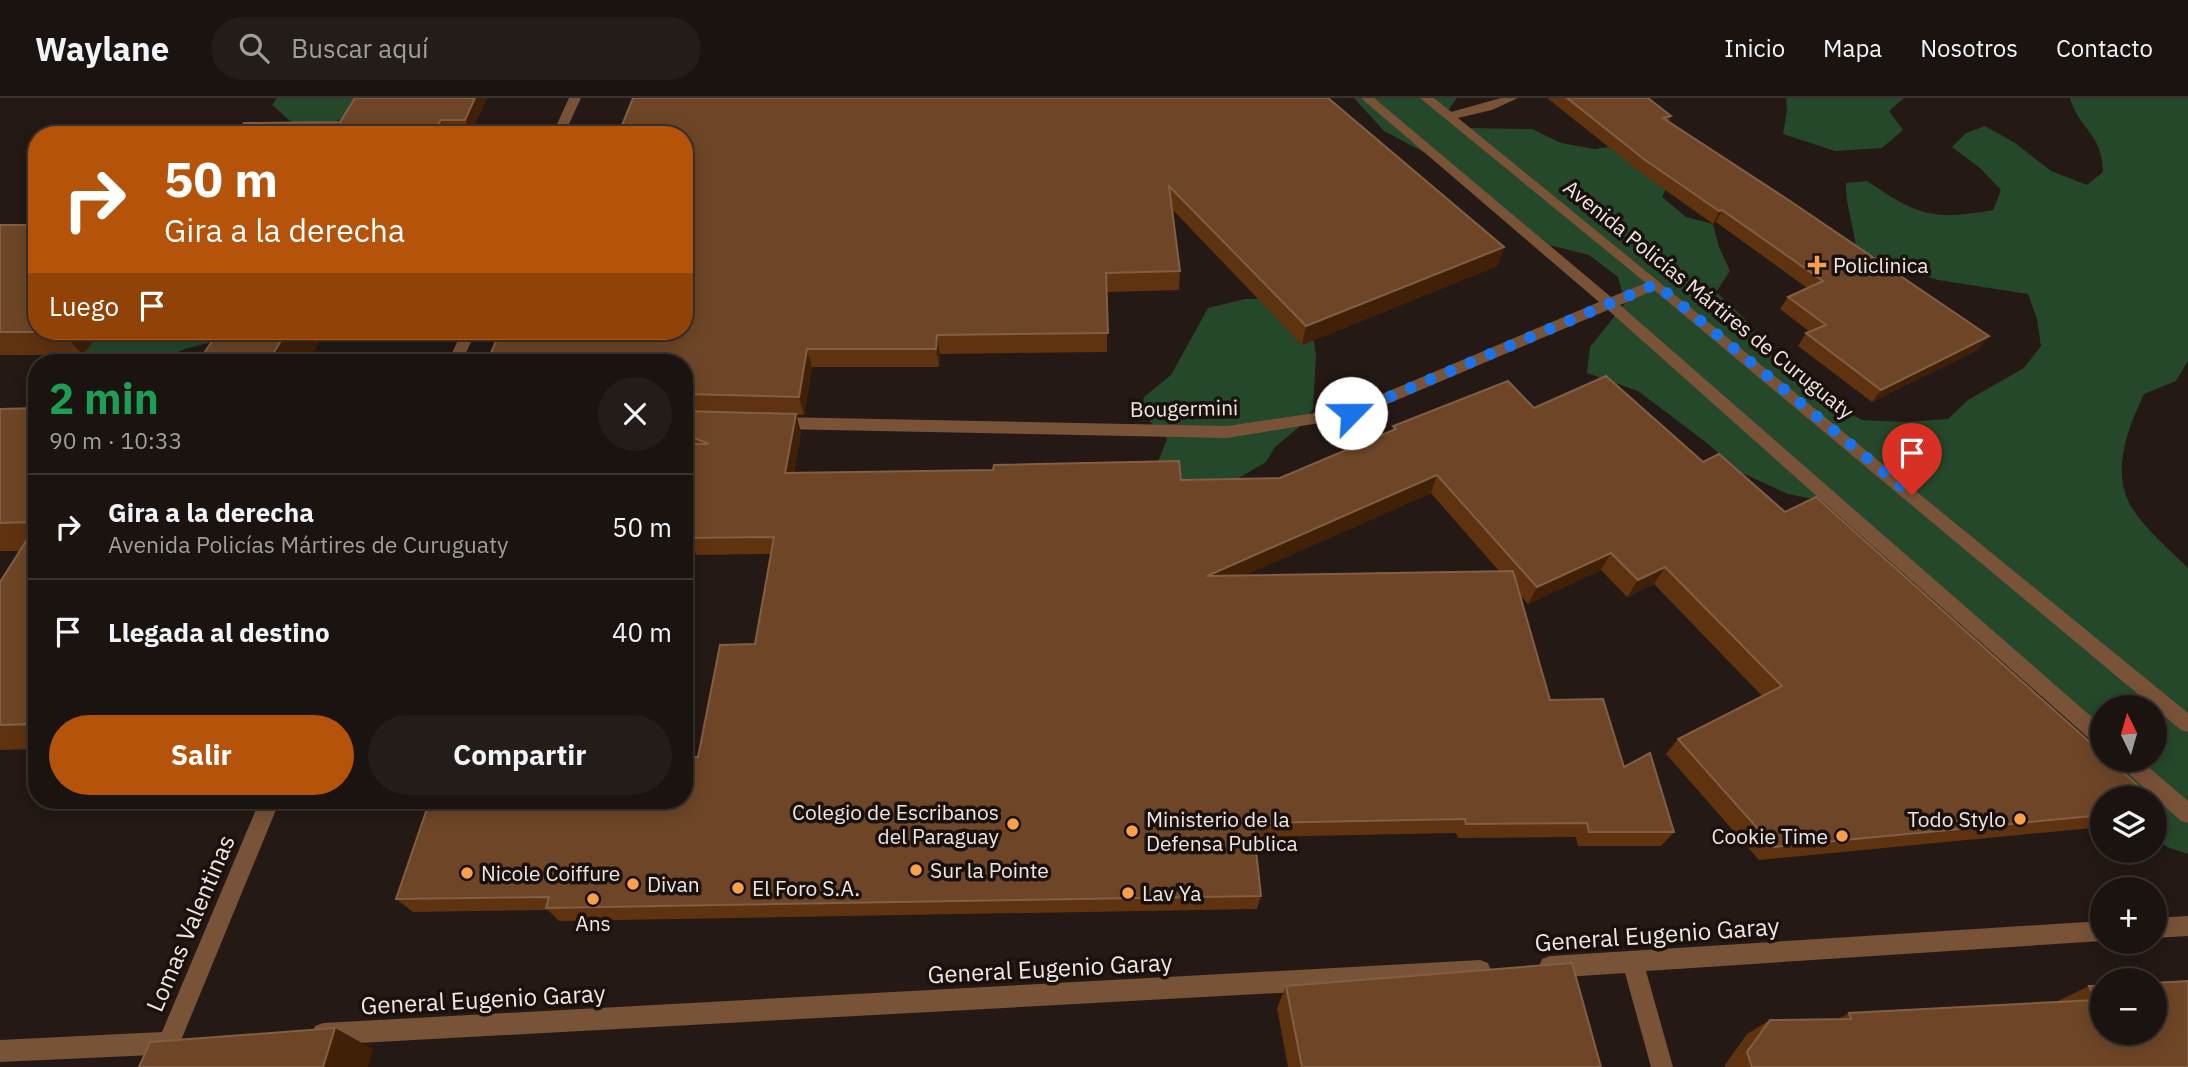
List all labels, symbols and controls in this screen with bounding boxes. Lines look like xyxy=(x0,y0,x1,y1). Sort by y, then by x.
search box xyxy=(211,17,701,80)
text: Waylane xyxy=(35,27,169,70)
icon: search xyxy=(235,29,273,67)
text: Buscar aquí xyxy=(291,31,429,65)
text: Inicio xyxy=(1724,32,1785,64)
text: Mapa xyxy=(1823,32,1882,64)
text: Nosotros xyxy=(1920,32,2018,64)
text: Contacto xyxy=(2056,32,2153,64)
text: 50 m xyxy=(164,147,278,210)
icon: right xyxy=(49,154,140,245)
street label: Avenida Policías Mártires de Curuguaty xyxy=(1558,173,1860,425)
text: Gira a la derecha xyxy=(164,209,405,251)
place label: Policlinica xyxy=(1833,251,1929,279)
marker: Policlinica xyxy=(1807,255,1827,275)
icon: arrive xyxy=(133,287,171,325)
text: Luego xyxy=(49,289,119,323)
text: 2 min xyxy=(49,371,159,426)
position arrow xyxy=(1314,376,1388,450)
button: close xyxy=(598,377,672,451)
street label: Bougermini xyxy=(1130,393,1238,423)
pin xyxy=(1882,423,1942,495)
text: 90 m · 10:33 xyxy=(49,425,182,455)
icon: arrive xyxy=(1893,434,1931,472)
text: Gira a la derecha xyxy=(108,495,314,529)
icon: right xyxy=(49,508,87,546)
text: 50 m xyxy=(612,510,672,544)
text: Avenida Policías Mártires de Curuguaty xyxy=(108,529,509,559)
icon: arrive xyxy=(49,613,87,651)
text: Llegada al destino xyxy=(108,615,330,649)
text: 40 m xyxy=(612,615,672,649)
north arrow xyxy=(2090,695,2166,772)
map controls xyxy=(2090,695,2167,1045)
button: Salir xyxy=(49,715,354,795)
button: Compartir xyxy=(368,715,672,795)
button: layers xyxy=(2090,786,2167,863)
place label: Colegio de Escribanos del Paraguay xyxy=(792,798,1000,850)
place label: Ministerio de la Defensa Publica xyxy=(1146,805,1298,857)
place label: Todo Stylo xyxy=(1907,805,2006,833)
marker: Todo Stylo xyxy=(2012,811,2028,827)
marker: Colegio de Escribanos del Paraguay xyxy=(1005,816,1021,832)
place label: Cookie Time xyxy=(1712,822,1828,850)
marker: Ministerio de la Defensa Publica xyxy=(1124,823,1140,839)
marker: Cookie Time xyxy=(1834,828,1850,844)
street label: Lomas Valentinas xyxy=(138,830,242,1016)
place label: Sur la Pointe xyxy=(930,856,1049,884)
place label: Nicole Coiffure xyxy=(481,859,620,887)
marker: Sur la Pointe xyxy=(908,862,924,878)
marker: Nicole Coiffure xyxy=(459,865,475,881)
place label: Divan xyxy=(647,870,700,898)
place label: El Foro S.A. xyxy=(752,874,860,902)
marker: Divan xyxy=(625,876,641,892)
button: + xyxy=(2090,877,2167,954)
place label: Lav Ya xyxy=(1142,879,1201,907)
marker: El Foro S.A. xyxy=(730,880,746,896)
marker: Lav Ya xyxy=(1120,885,1136,901)
marker: Ans xyxy=(585,891,601,907)
place label: Ans xyxy=(575,909,611,937)
street label: General Eugenio Garay xyxy=(1534,909,1781,959)
street label: General Eugenio Garay xyxy=(927,946,1173,990)
button: − xyxy=(2090,968,2167,1045)
street label: General Eugenio Garay xyxy=(360,977,606,1021)

